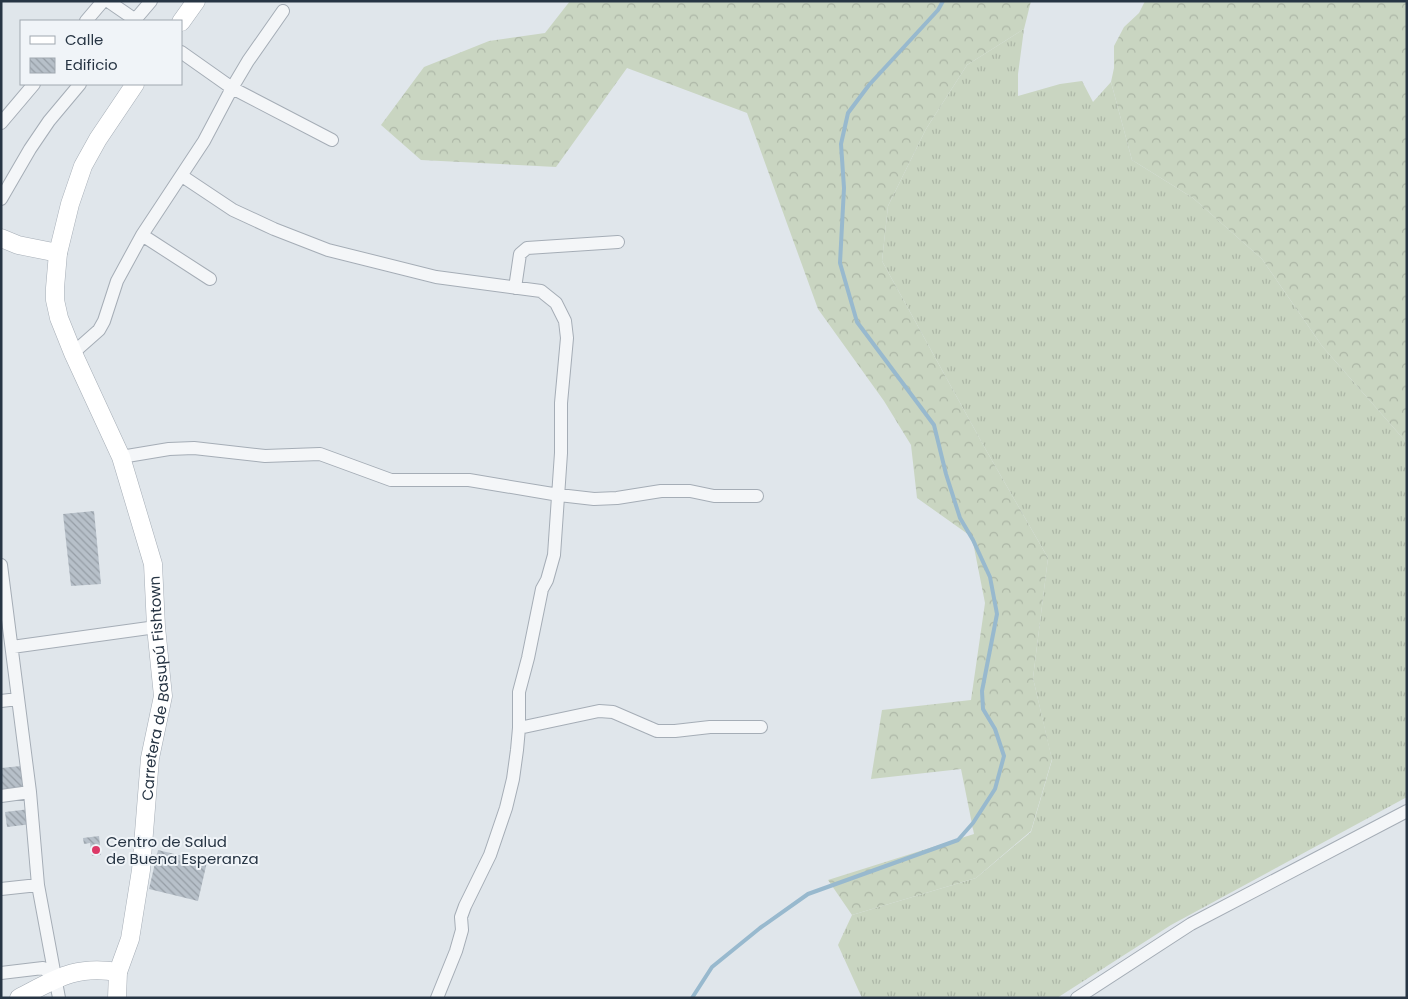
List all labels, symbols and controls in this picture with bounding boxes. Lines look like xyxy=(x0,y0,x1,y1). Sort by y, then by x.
legend xyxy=(20,20,182,85)
text: Calle xyxy=(65,29,103,50)
text: Edificio xyxy=(65,54,118,75)
street label: Carretera de Basupú Fishtown xyxy=(136,575,174,801)
place label: Centro de Salud de Buena Esperanza xyxy=(106,831,259,869)
marker: Centro de Salud de Buena Esperanza xyxy=(90,844,102,856)

